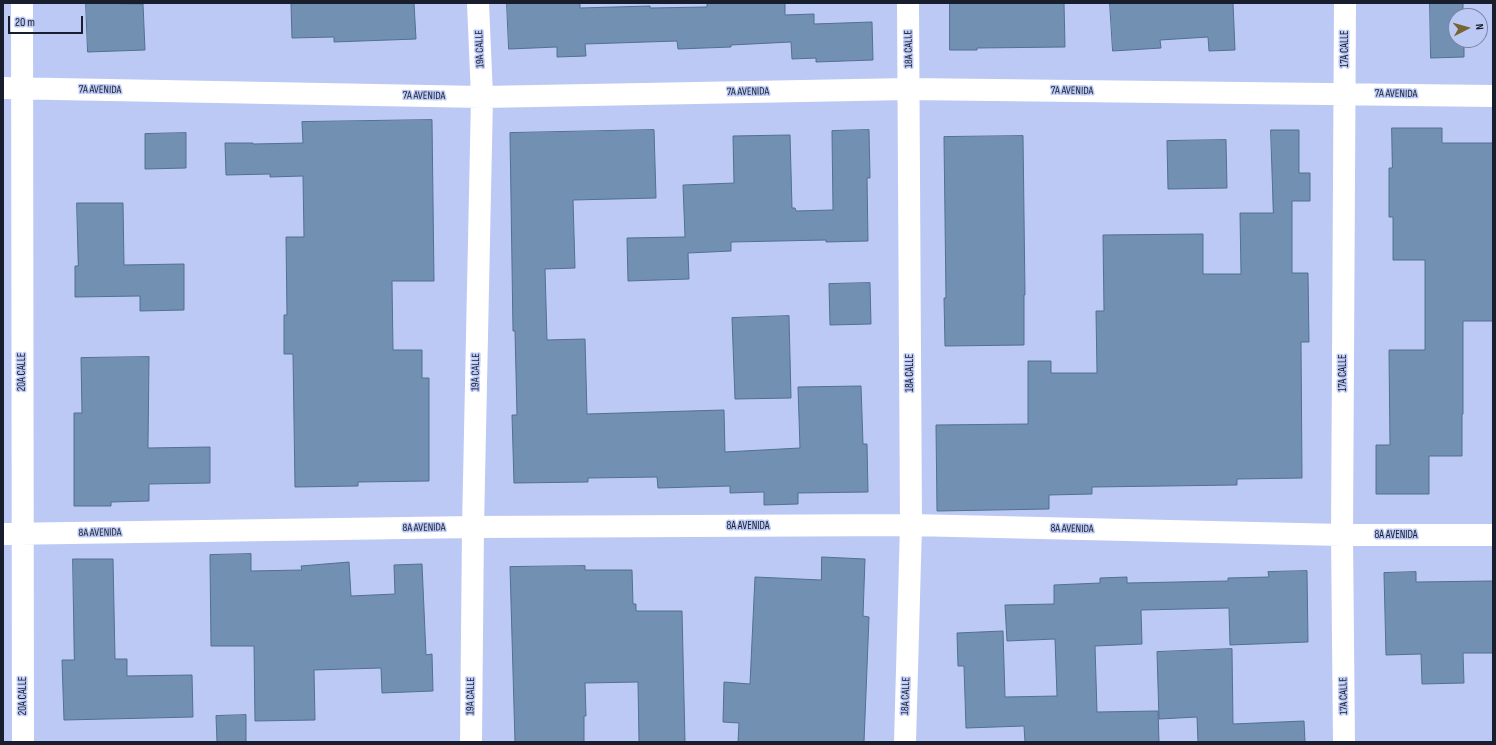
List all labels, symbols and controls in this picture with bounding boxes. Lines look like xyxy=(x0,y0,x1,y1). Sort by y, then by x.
scale bar xyxy=(10,8,85,34)
north arrow xyxy=(1448,8,1488,48)
text: 20 m xyxy=(15,15,35,30)
text: N xyxy=(1473,23,1486,30)
street label: 19A CALLE xyxy=(473,30,487,68)
street label: 18A CALLE xyxy=(902,30,916,68)
street label: 17A CALLE xyxy=(1338,30,1352,68)
street label: 7A AVENIDA xyxy=(79,83,121,97)
street label: 7A AVENIDA xyxy=(1051,84,1093,98)
street label: 7A AVENIDA xyxy=(727,85,769,99)
street label: 7A AVENIDA xyxy=(1375,87,1417,101)
street label: 7A AVENIDA xyxy=(403,89,445,103)
street label: 20A CALLE xyxy=(15,353,29,391)
street label: 19A CALLE xyxy=(469,353,483,391)
street label: 18A CALLE xyxy=(903,354,917,392)
street label: 17A CALLE xyxy=(1336,354,1350,392)
street label: 8A AVENIDA xyxy=(727,519,769,533)
street label: 8A AVENIDA xyxy=(402,521,446,535)
street label: 8A AVENIDA xyxy=(1050,522,1094,536)
street label: 8A AVENIDA xyxy=(78,526,122,540)
street label: 8A AVENIDA xyxy=(1375,528,1417,542)
street label: 20A CALLE xyxy=(16,677,30,715)
street label: 19A CALLE xyxy=(464,677,478,715)
street label: 18A CALLE xyxy=(899,677,913,715)
street label: 17A CALLE xyxy=(1337,677,1351,715)

